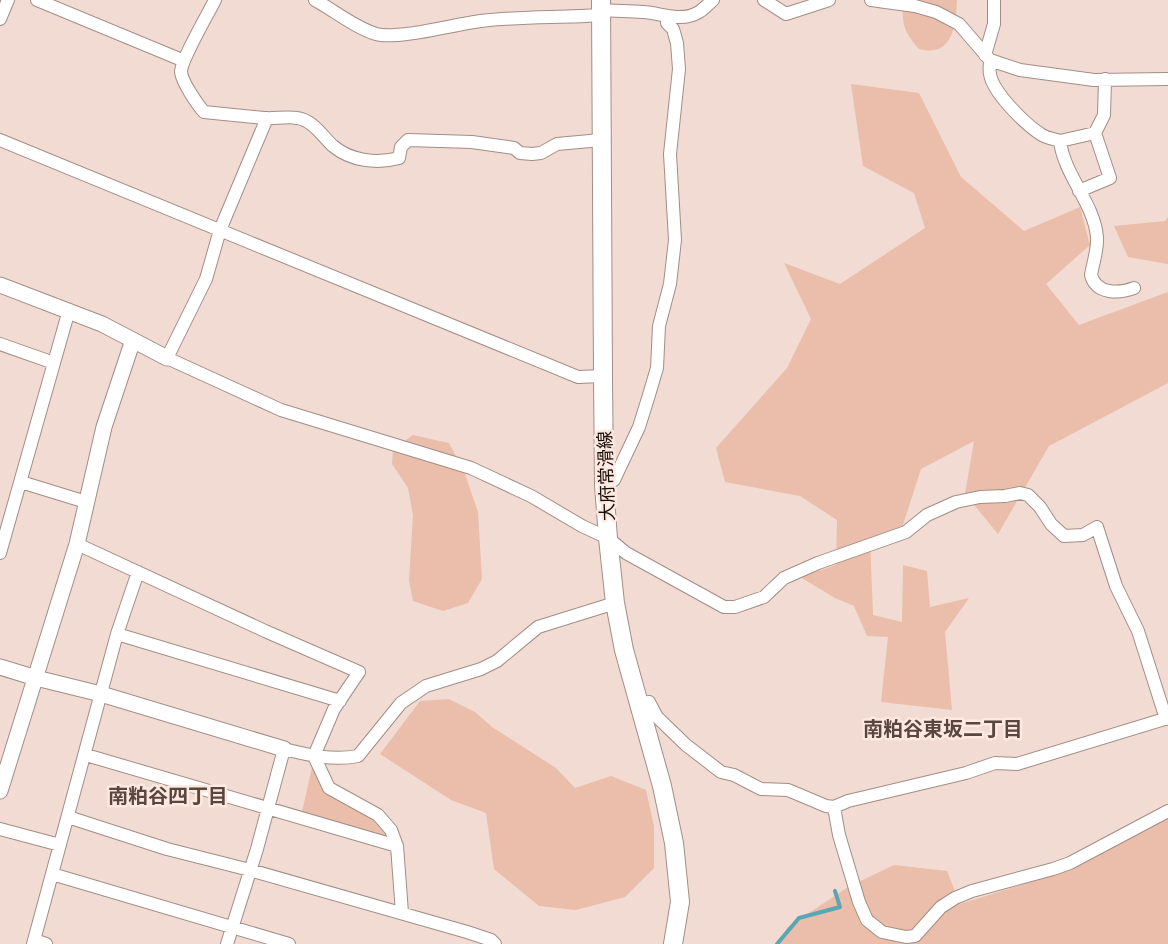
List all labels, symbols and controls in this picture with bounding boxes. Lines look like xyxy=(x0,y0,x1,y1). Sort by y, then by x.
street label: 大府常滑線 xyxy=(593,431,619,521)
district label: 南粕谷東坂二丁目 xyxy=(863,716,1023,741)
district label: 南粕谷四丁目 xyxy=(108,783,228,808)

